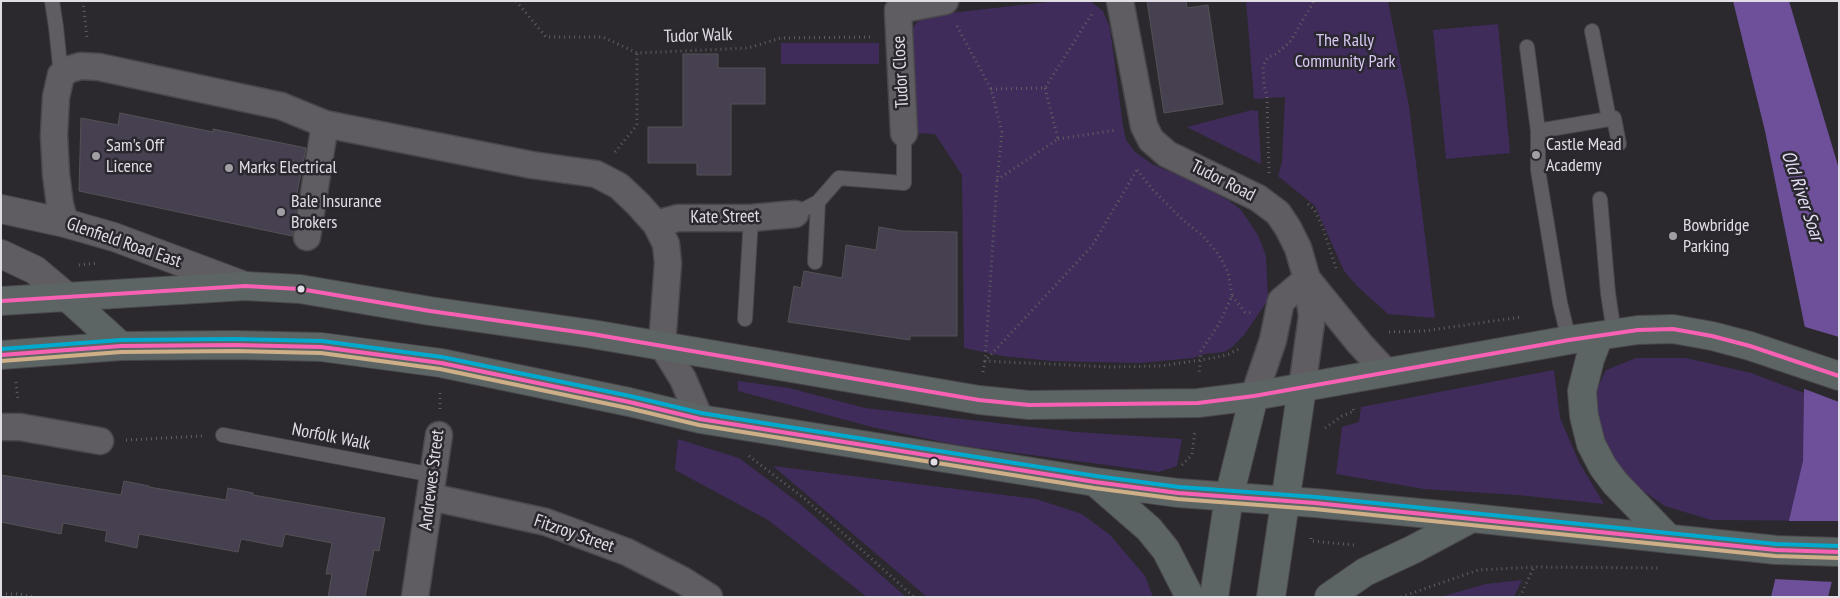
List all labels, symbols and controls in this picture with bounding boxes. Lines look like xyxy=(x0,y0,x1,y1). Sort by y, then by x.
street label: Tudor Walk xyxy=(663,24,733,48)
park label: The Rally Community Park xyxy=(1295,30,1395,72)
street label: Tudor Close xyxy=(888,35,914,109)
place label: Castle Mead Academy xyxy=(1546,134,1622,176)
place label: Sam's Off Licence xyxy=(106,135,164,178)
water label: Old River Soar xyxy=(1776,148,1828,244)
marker: Castle Mead Academy xyxy=(1530,149,1542,161)
marker: Sam's Off Licence xyxy=(90,150,102,162)
street label: Tudor Road xyxy=(1187,156,1259,206)
place label: Marks Electrical xyxy=(239,157,337,179)
marker: Marks Electrical xyxy=(223,162,235,174)
place label: Bale Insurance Brokers xyxy=(291,191,382,233)
marker: Bale Insurance Brokers xyxy=(275,206,287,218)
street label: Kate Street xyxy=(690,206,760,228)
street label: Glenfield Road East xyxy=(64,213,184,273)
place label: Bowbridge Parking xyxy=(1683,215,1749,258)
marker: Bowbridge Parking xyxy=(1667,230,1679,242)
unlabelled marker xyxy=(296,284,306,294)
street label: Norfolk Walk xyxy=(290,419,372,455)
street label: Andrewes Street xyxy=(415,428,449,532)
unlabelled marker xyxy=(929,457,939,467)
street label: Fitzroy Street xyxy=(531,510,617,558)

